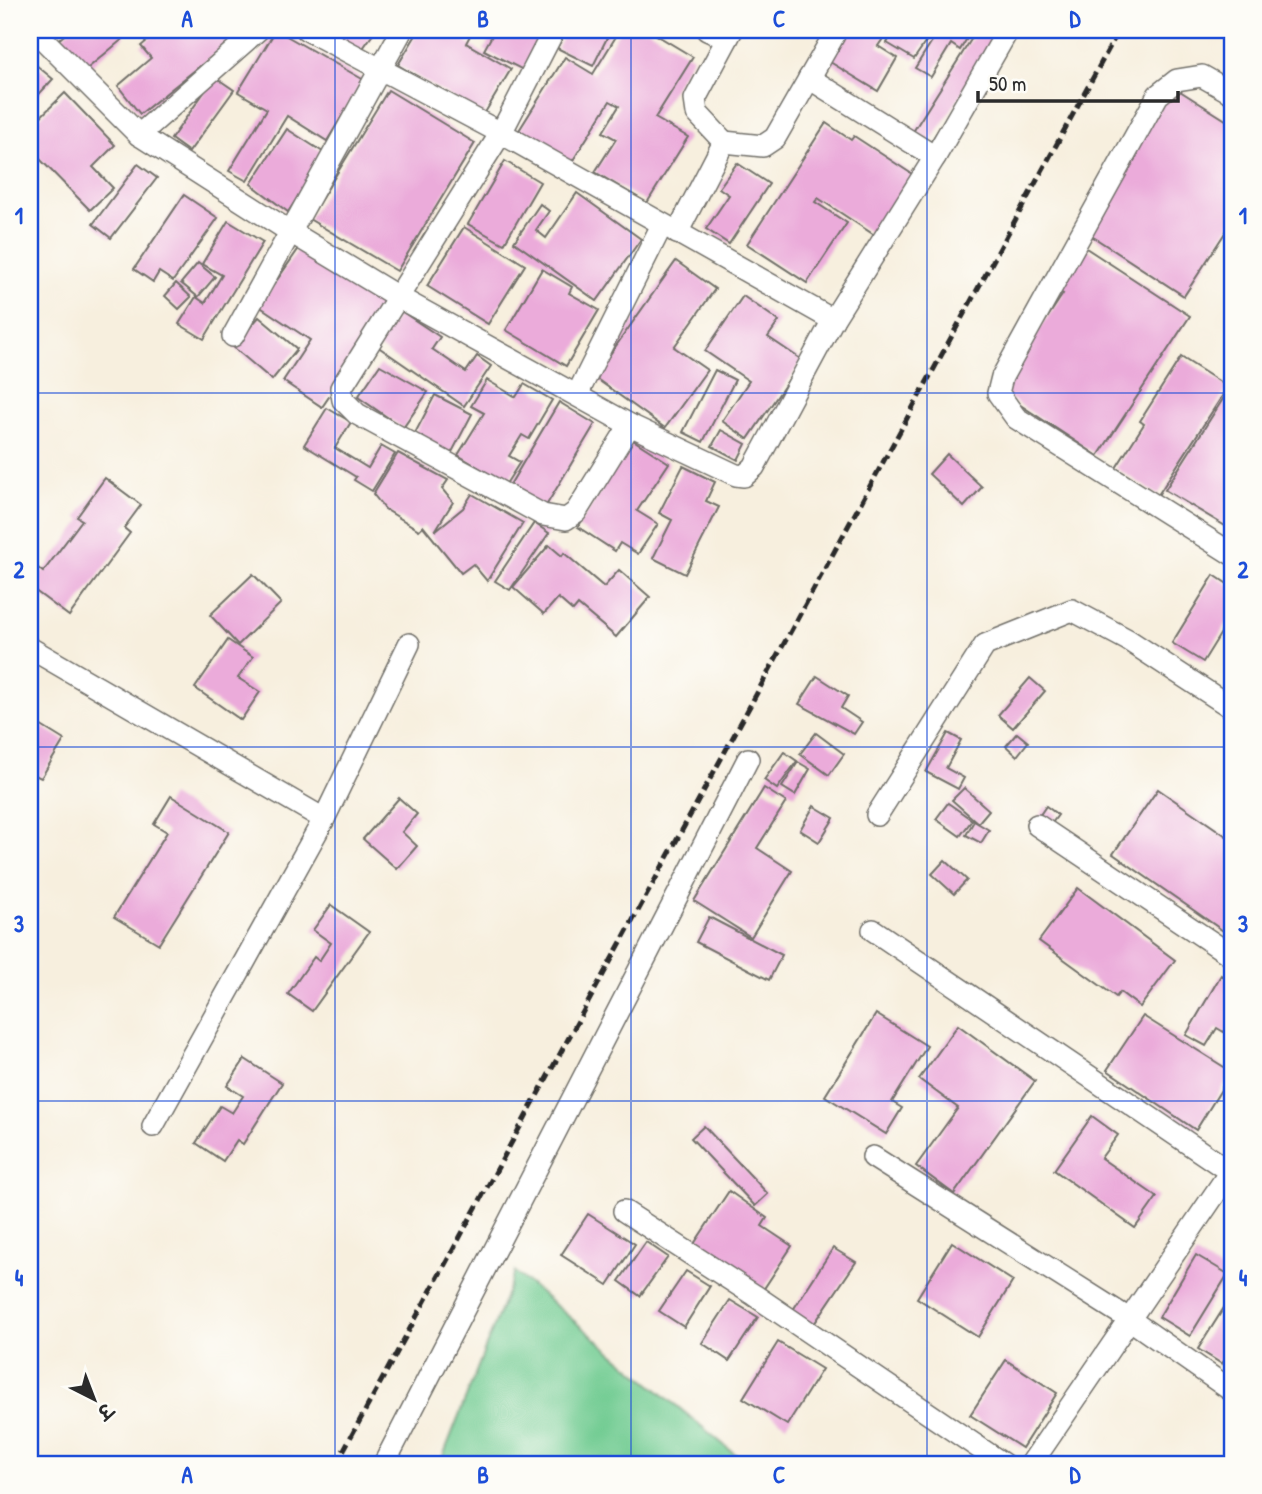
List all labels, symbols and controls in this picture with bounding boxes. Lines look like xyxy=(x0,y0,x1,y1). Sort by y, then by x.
text: A xyxy=(181,3,193,34)
text: B xyxy=(477,3,489,34)
text: C xyxy=(773,3,785,34)
text: D xyxy=(1070,3,1082,34)
scale bar xyxy=(978,60,1178,104)
text: 50 m xyxy=(989,69,1026,98)
text: 1 xyxy=(15,200,23,231)
text: 1 xyxy=(1239,200,1247,231)
text: 2 xyxy=(14,554,25,585)
text: 2 xyxy=(1238,554,1249,585)
text: 3 xyxy=(14,908,24,939)
text: 3 xyxy=(1238,908,1248,939)
text: 4 xyxy=(15,1262,24,1293)
text: 4 xyxy=(1239,1262,1248,1293)
north arrow xyxy=(60,1364,130,1434)
text: उ xyxy=(90,1396,120,1427)
text: A xyxy=(181,1459,193,1490)
text: B xyxy=(477,1459,489,1490)
text: C xyxy=(773,1459,785,1490)
text: D xyxy=(1070,1459,1082,1490)

